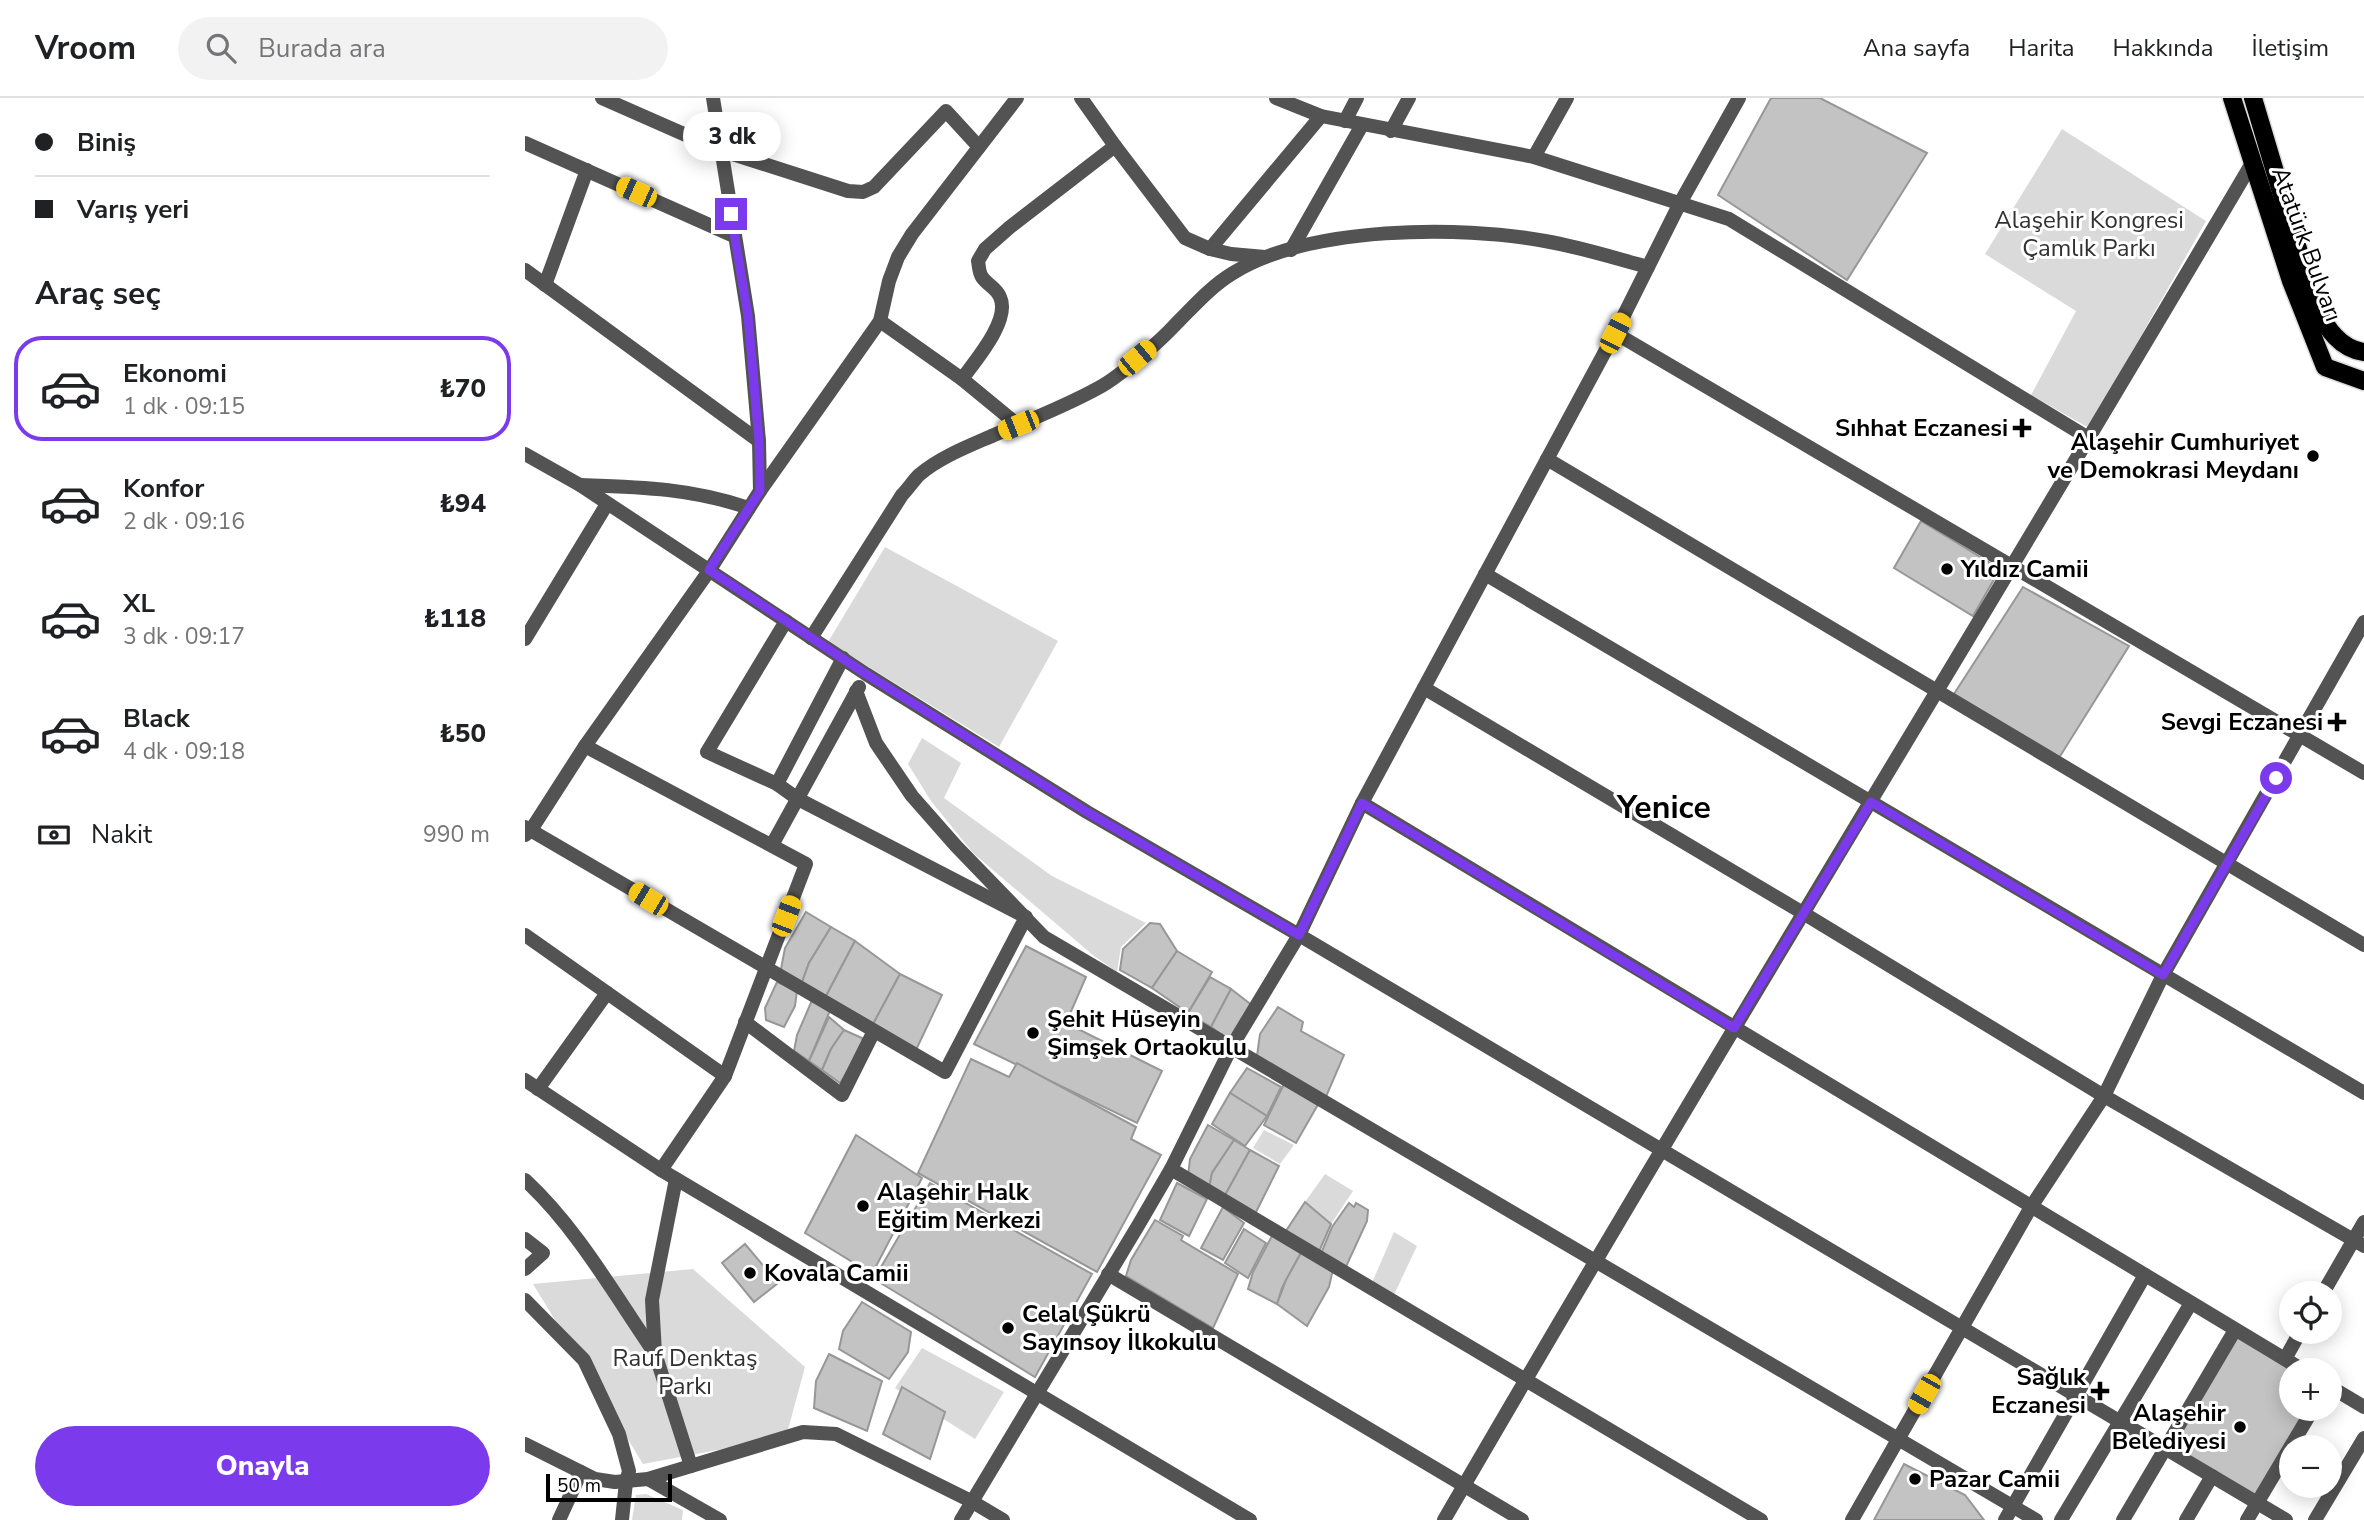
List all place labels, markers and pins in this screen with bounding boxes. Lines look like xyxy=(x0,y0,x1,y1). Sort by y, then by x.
place label: Sıhhat Eczanesi xyxy=(1835,412,2008,444)
marker: Sıhhat Eczanesi xyxy=(2014,420,2030,436)
place label: Alaşehir Cumhuriyet ve Demokrasi Meydanı xyxy=(2047,426,2300,486)
marker: Alaşehir Cumhuriyet ve Demokrasi Meydanı xyxy=(2305,448,2321,464)
place label: Yıldız Camii xyxy=(1960,553,2089,585)
marker: Yıldız Camii xyxy=(1939,561,1955,577)
place label: Sevgi Eczanesi xyxy=(2161,706,2323,738)
marker: Sevgi Eczanesi xyxy=(2329,714,2345,730)
place label: Şehit Hüseyin Şimşek Ortaokulu xyxy=(1047,1003,1247,1063)
marker: Şehit Hüseyin Şimşek Ortaokulu xyxy=(1025,1025,1041,1041)
place label: Alaşehir Halk Eğitim Merkezi xyxy=(877,1176,1041,1236)
marker: Alaşehir Halk Eğitim Merkezi xyxy=(855,1198,871,1214)
place label: Kovala Camii xyxy=(764,1257,909,1289)
marker: Kovala Camii xyxy=(742,1265,758,1281)
place label: Celal Şükrü Sayınsoy İlkokulu xyxy=(1022,1298,1217,1358)
marker: Celal Şükrü Sayınsoy İlkokulu xyxy=(1000,1320,1016,1336)
place label: Sağlık Eczanesi xyxy=(1991,1361,2087,1421)
marker: Sağlık Eczanesi xyxy=(2092,1383,2108,1399)
place label: Alaşehir Belediyesi xyxy=(2112,1397,2227,1457)
marker: Alaşehir Belediyesi xyxy=(2232,1419,2248,1435)
place label: Pazar Camii xyxy=(1929,1463,2060,1495)
marker: Pazar Camii xyxy=(1907,1471,1923,1487)

